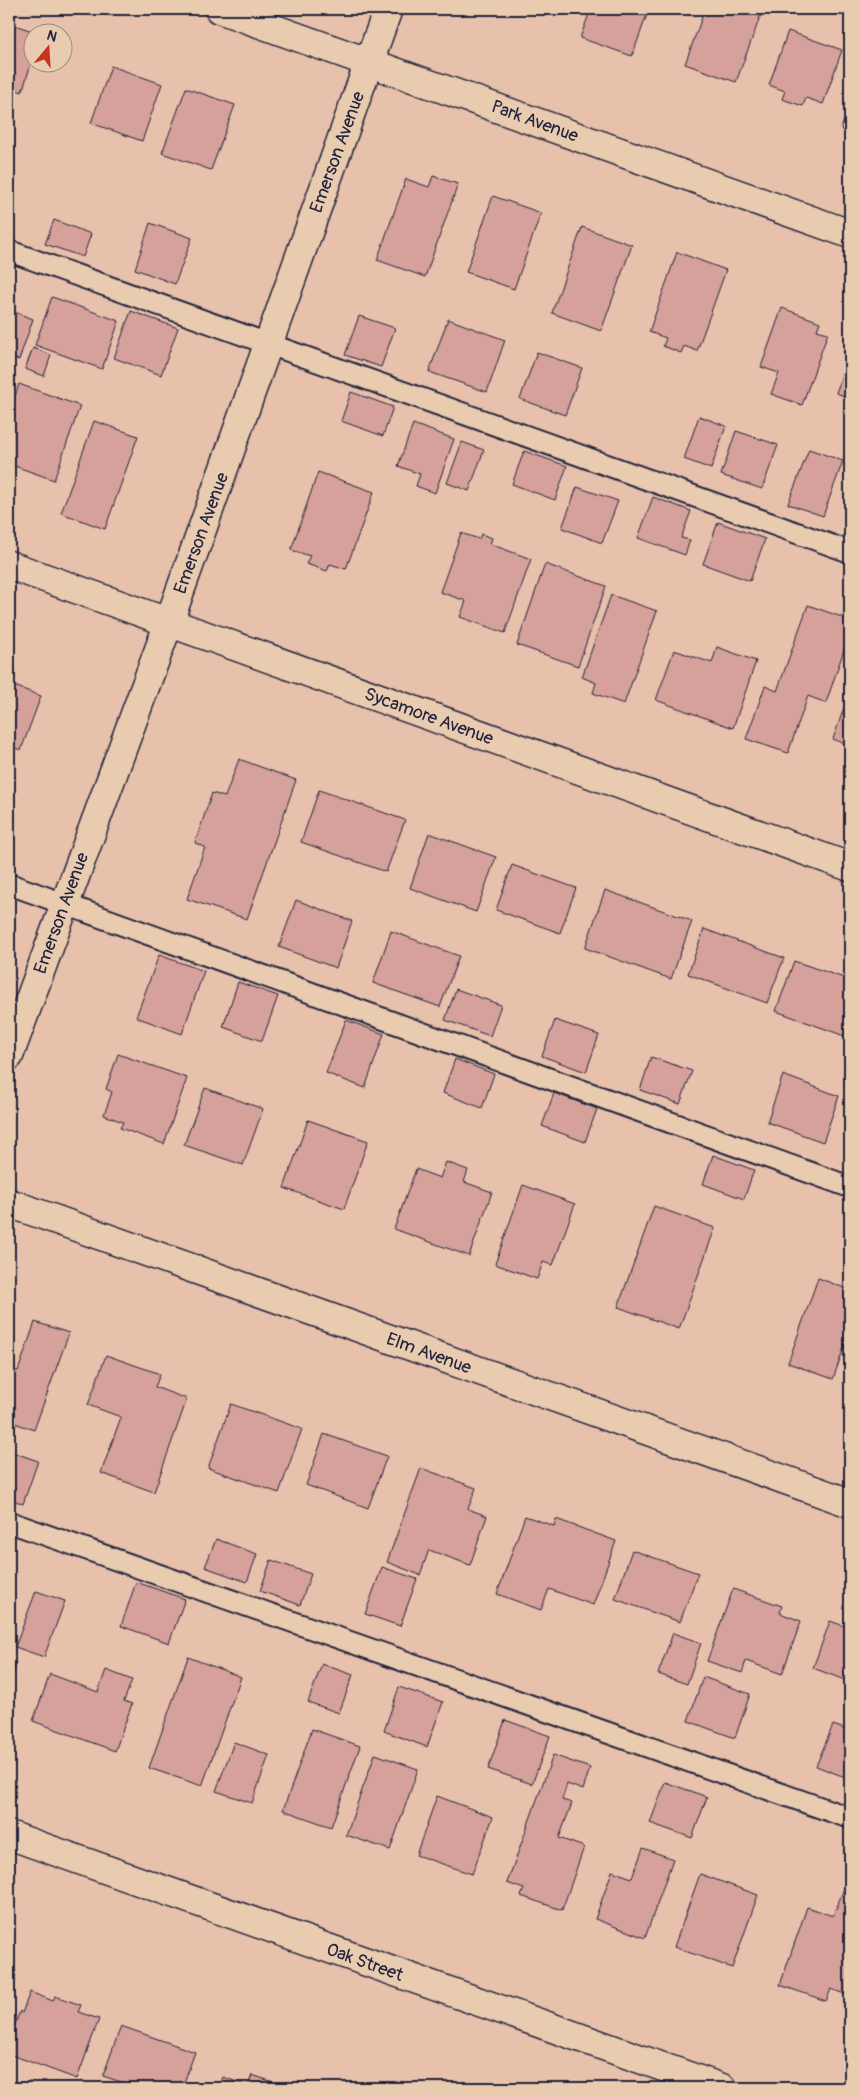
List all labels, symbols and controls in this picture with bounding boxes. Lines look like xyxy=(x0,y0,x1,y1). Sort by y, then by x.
north arrow xyxy=(22,22,72,72)
text: N xyxy=(45,27,59,46)
street label: Emerson Avenue xyxy=(305,88,370,216)
street label: Park Avenue xyxy=(488,95,582,148)
street label: Emerson Avenue xyxy=(169,469,234,597)
street label: Sycamore Avenue xyxy=(361,682,497,750)
street label: Emerson Avenue xyxy=(29,849,94,977)
street label: Elm Avenue xyxy=(383,1327,475,1380)
street label: Oak Street xyxy=(323,1938,407,1987)

